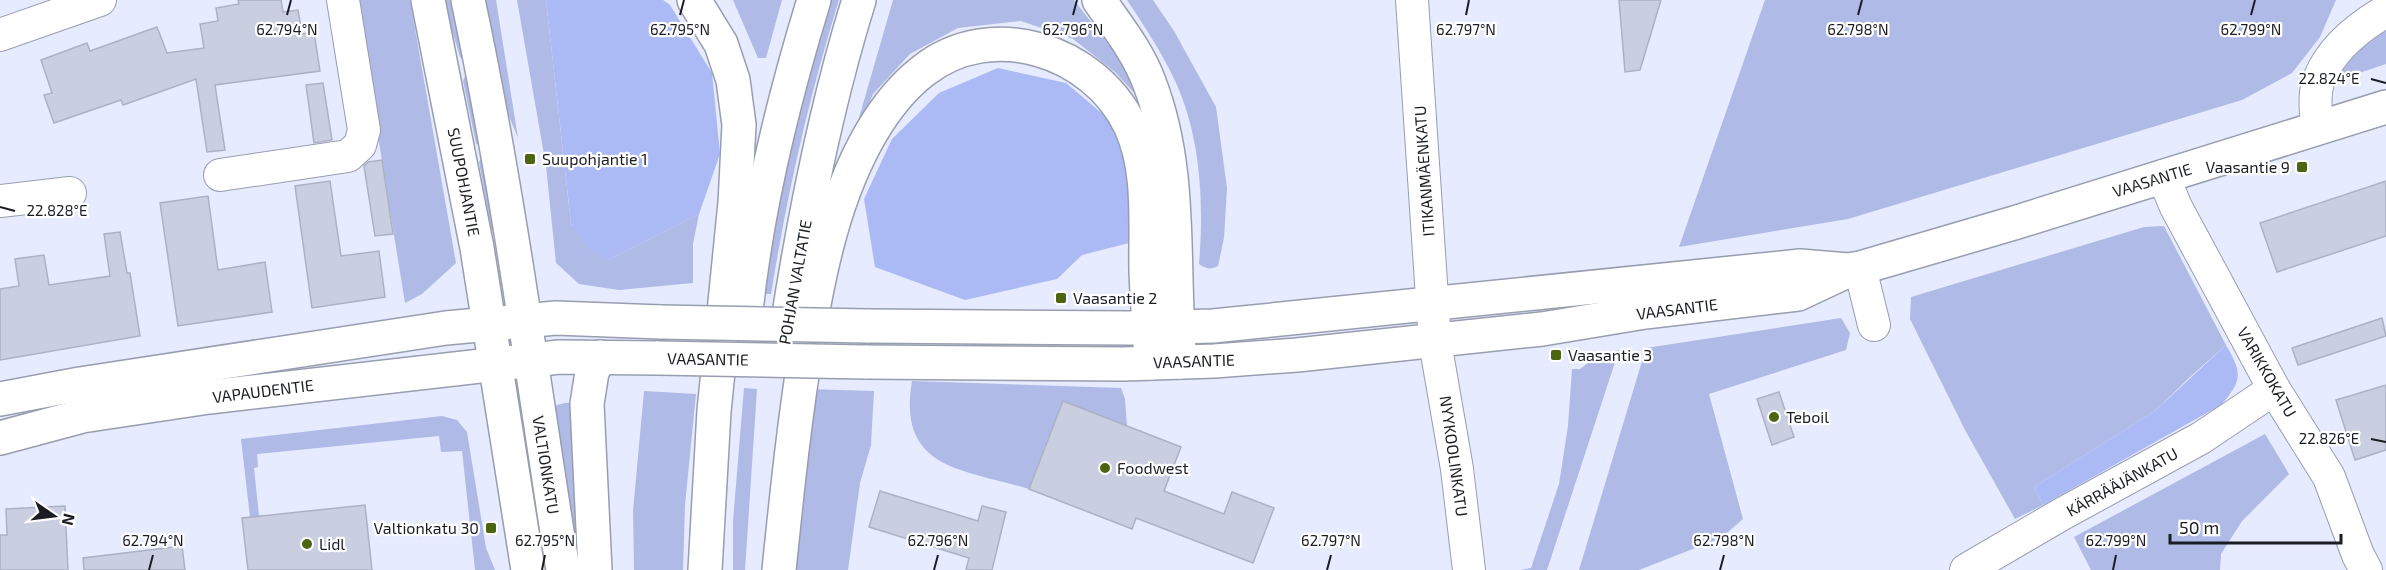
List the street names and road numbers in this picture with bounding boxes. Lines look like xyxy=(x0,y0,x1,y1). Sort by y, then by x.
street label: ITIKANMÄENKATU xyxy=(1409,105,1438,237)
street label: SUUPOHJANTIE xyxy=(445,126,484,238)
street label: VAASANTIE xyxy=(2110,158,2194,201)
street label: POHJAN VALTATIE xyxy=(774,218,815,346)
street label: VAASANTIE xyxy=(1635,294,1719,323)
street label: VARIKKOKATU xyxy=(2234,323,2301,420)
street label: VAASANTIE xyxy=(667,348,749,369)
street label: VAASANTIE xyxy=(1153,350,1235,371)
street label: VAPAUDENTIE xyxy=(211,375,315,406)
street label: NYYKOOLINKATU xyxy=(1437,394,1472,518)
street label: VALTIONKATU xyxy=(529,414,564,516)
street label: KÄRRÄÄJÄNKATU xyxy=(2063,443,2181,520)

